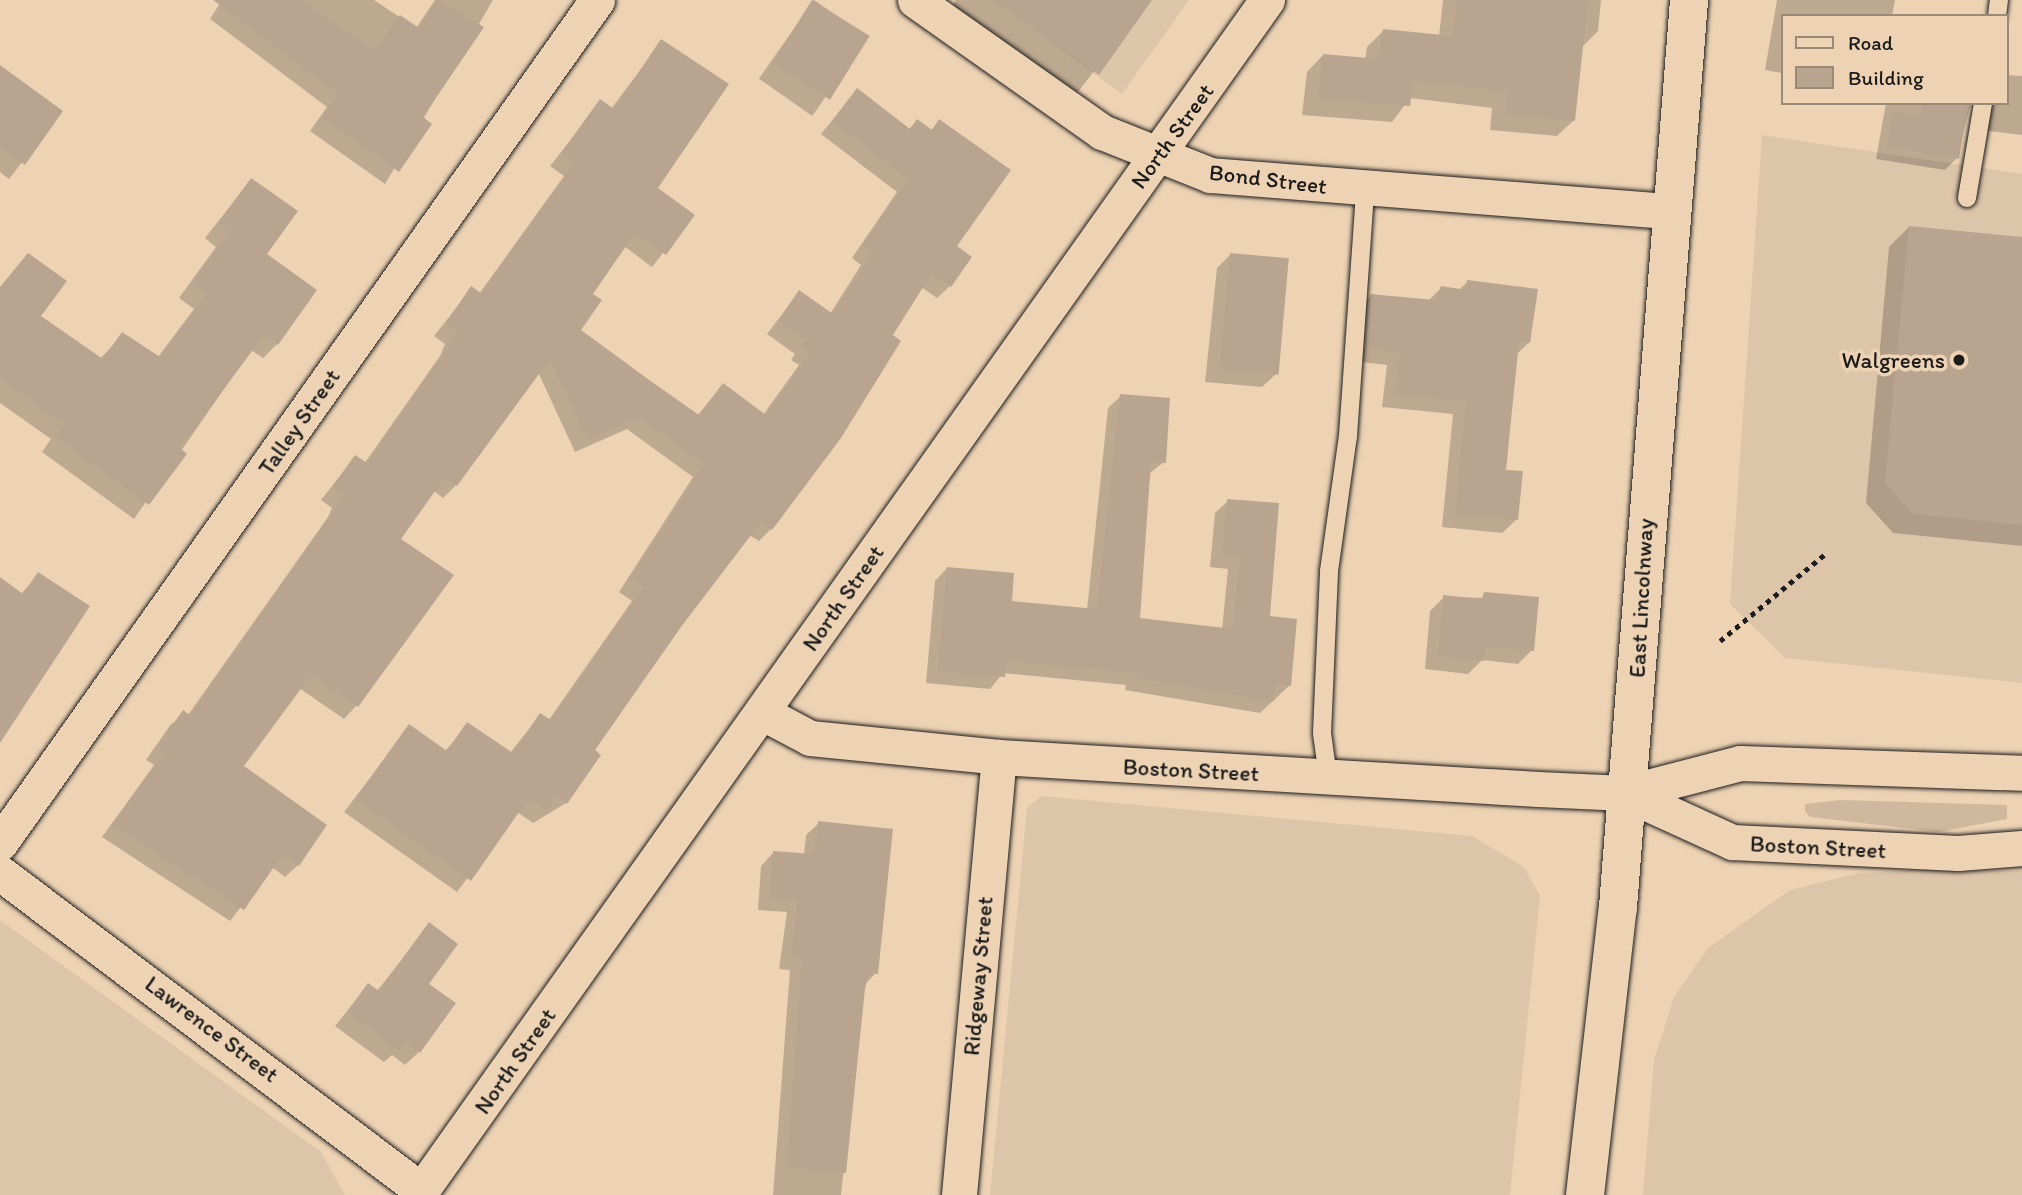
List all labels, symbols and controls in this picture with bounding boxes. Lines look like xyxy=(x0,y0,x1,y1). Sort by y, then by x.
legend xyxy=(1780,14,2008,105)
text: Road xyxy=(1848,30,1893,55)
text: Building xyxy=(1848,65,1924,90)
street label: North Street xyxy=(1125,78,1219,194)
street label: Bond Street xyxy=(1208,158,1328,200)
place label: Walgreens xyxy=(1842,346,1945,374)
marker: Walgreens xyxy=(1951,352,1967,368)
street label: Talley Street xyxy=(252,364,346,480)
street label: East Lincolnway xyxy=(1623,518,1659,678)
street label: North Street xyxy=(796,540,890,656)
street label: Boston Street xyxy=(1122,753,1260,787)
street label: Boston Street xyxy=(1749,830,1887,864)
street label: Ridgeway Street xyxy=(957,895,999,1057)
street label: Lawrence Street xyxy=(140,970,284,1088)
street label: North Street xyxy=(468,1003,562,1119)

